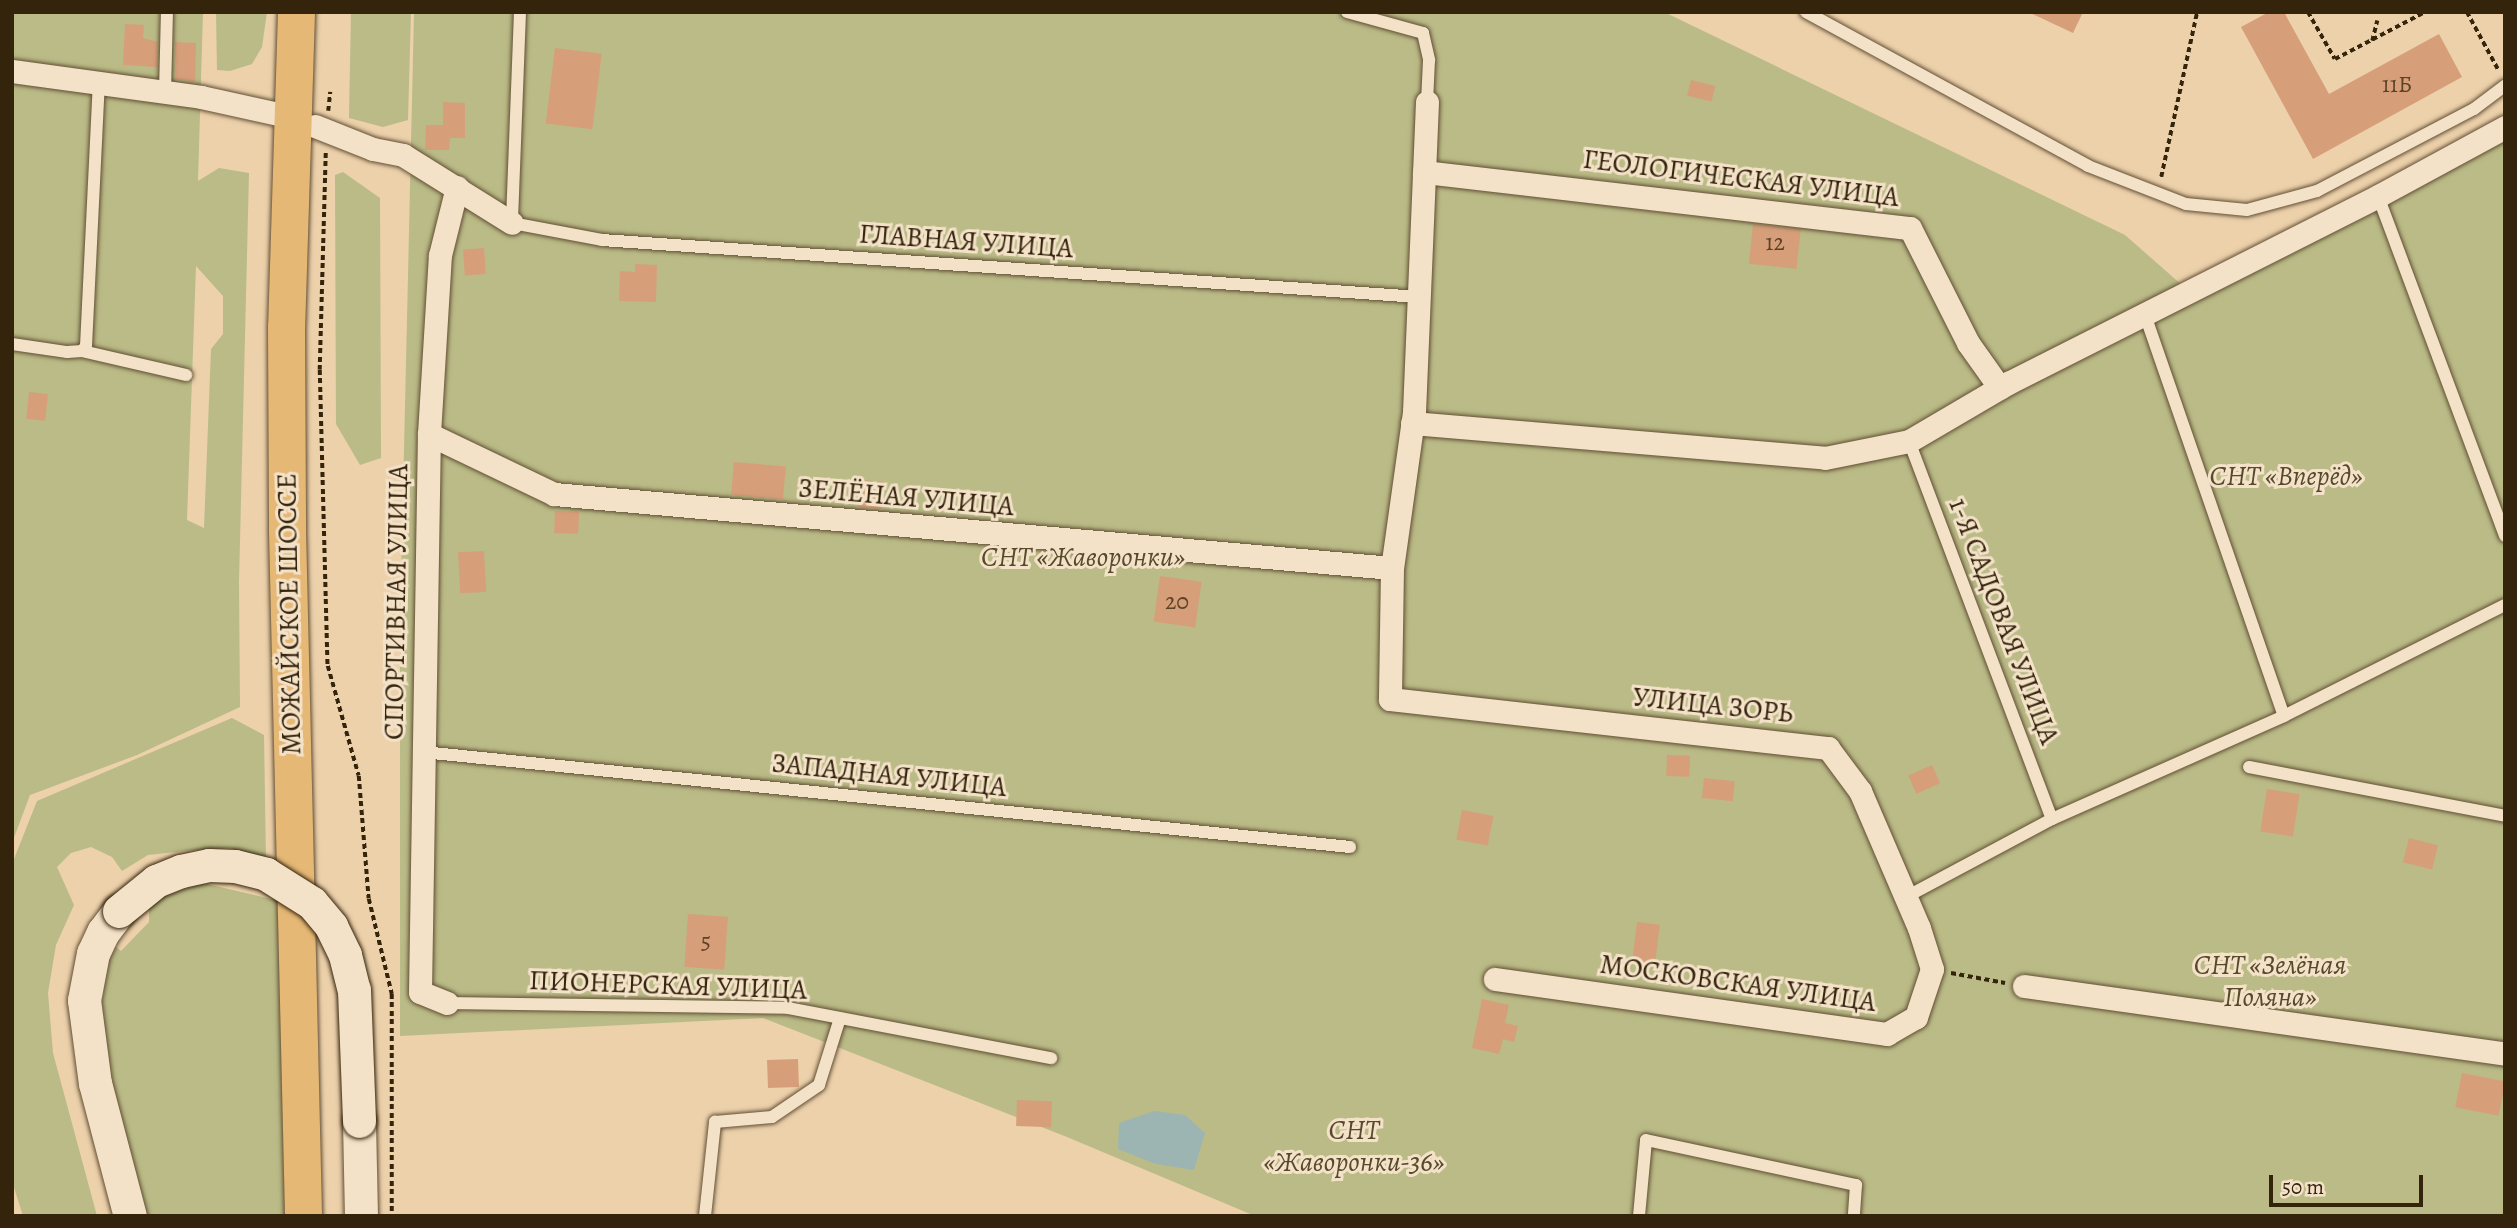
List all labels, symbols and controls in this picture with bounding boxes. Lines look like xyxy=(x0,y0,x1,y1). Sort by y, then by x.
house number: 11Б xyxy=(2382,71,2412,99)
street label: ГЕОЛОГИЧЕСКАЯ УЛИЦА xyxy=(1581,142,1901,214)
street label: ГЛАВНАЯ УЛИЦА xyxy=(858,217,1074,265)
house number: 12 xyxy=(1765,229,1785,257)
park label: СНТ «Вперёд» xyxy=(2209,459,2363,493)
street label: СПОРТИВНАЯ УЛИЦА xyxy=(377,464,415,740)
street label: ЗЕЛЁНАЯ УЛИЦА xyxy=(797,471,1015,523)
street label: МОЖАЙСКОЕ ШОССЕ xyxy=(270,473,308,755)
street label: 1-Я САДОВАЯ УЛИЦА xyxy=(1942,493,2066,749)
park label: СНТ «Жаворонки» xyxy=(981,540,1185,574)
house number: 20 xyxy=(1165,588,1189,616)
street label: УЛИЦА ЗОРЬ xyxy=(1631,680,1795,730)
street label: ЗАПАДНАЯ УЛИЦА xyxy=(770,746,1008,804)
house number: 5 xyxy=(701,928,711,956)
street label: МОСКОВСКАЯ УЛИЦА xyxy=(1598,947,1878,1019)
park label: СНТ «Зелёная Поляна» xyxy=(2194,948,2346,1014)
street label: ПИОНЕРСКАЯ УЛИЦА xyxy=(528,963,808,1007)
park label: СНТ «Жаворонки-36» xyxy=(1264,1113,1444,1179)
scale bar xyxy=(2272,1162,2426,1206)
text: 50 m xyxy=(2282,1173,2324,1201)

